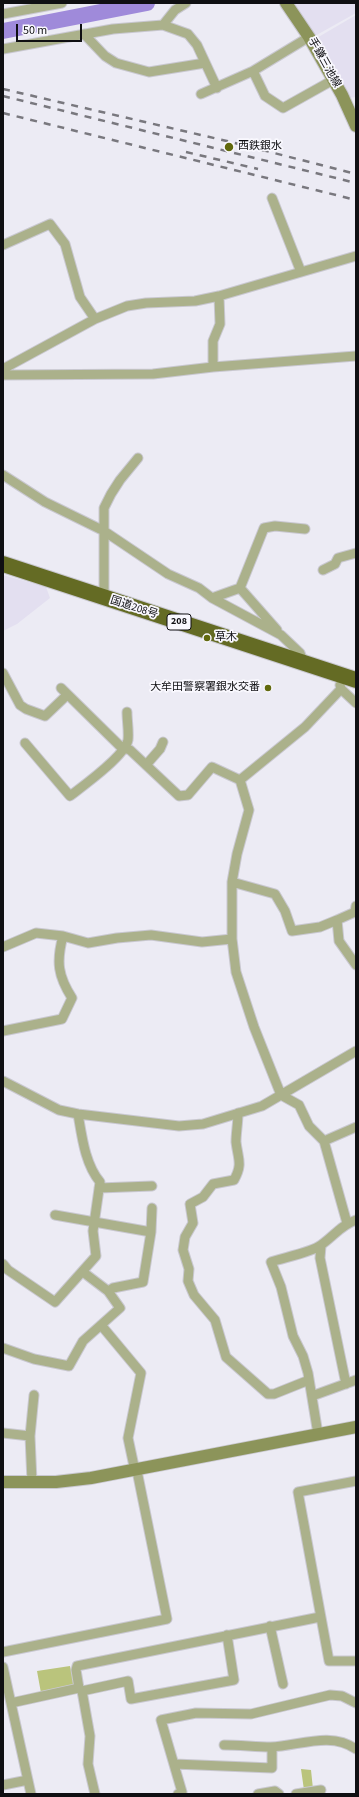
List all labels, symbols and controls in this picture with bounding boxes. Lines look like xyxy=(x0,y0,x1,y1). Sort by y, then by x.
scale bar xyxy=(18,16,84,42)
text: 50 m xyxy=(23,22,47,39)
street label: 手鎌三池線 xyxy=(305,36,343,90)
place label: 西鉄銀水 xyxy=(238,140,282,154)
marker: 西鉄銀水 xyxy=(223,141,235,153)
street label: 国道208号 xyxy=(108,594,160,622)
road number: 208 xyxy=(167,614,191,630)
place label: 草木 xyxy=(215,631,237,645)
marker: 草木 xyxy=(202,633,212,643)
place label: 大牟田警察署銀水交番 xyxy=(150,681,260,695)
marker: 大牟田警察署銀水交番 xyxy=(263,683,273,693)

